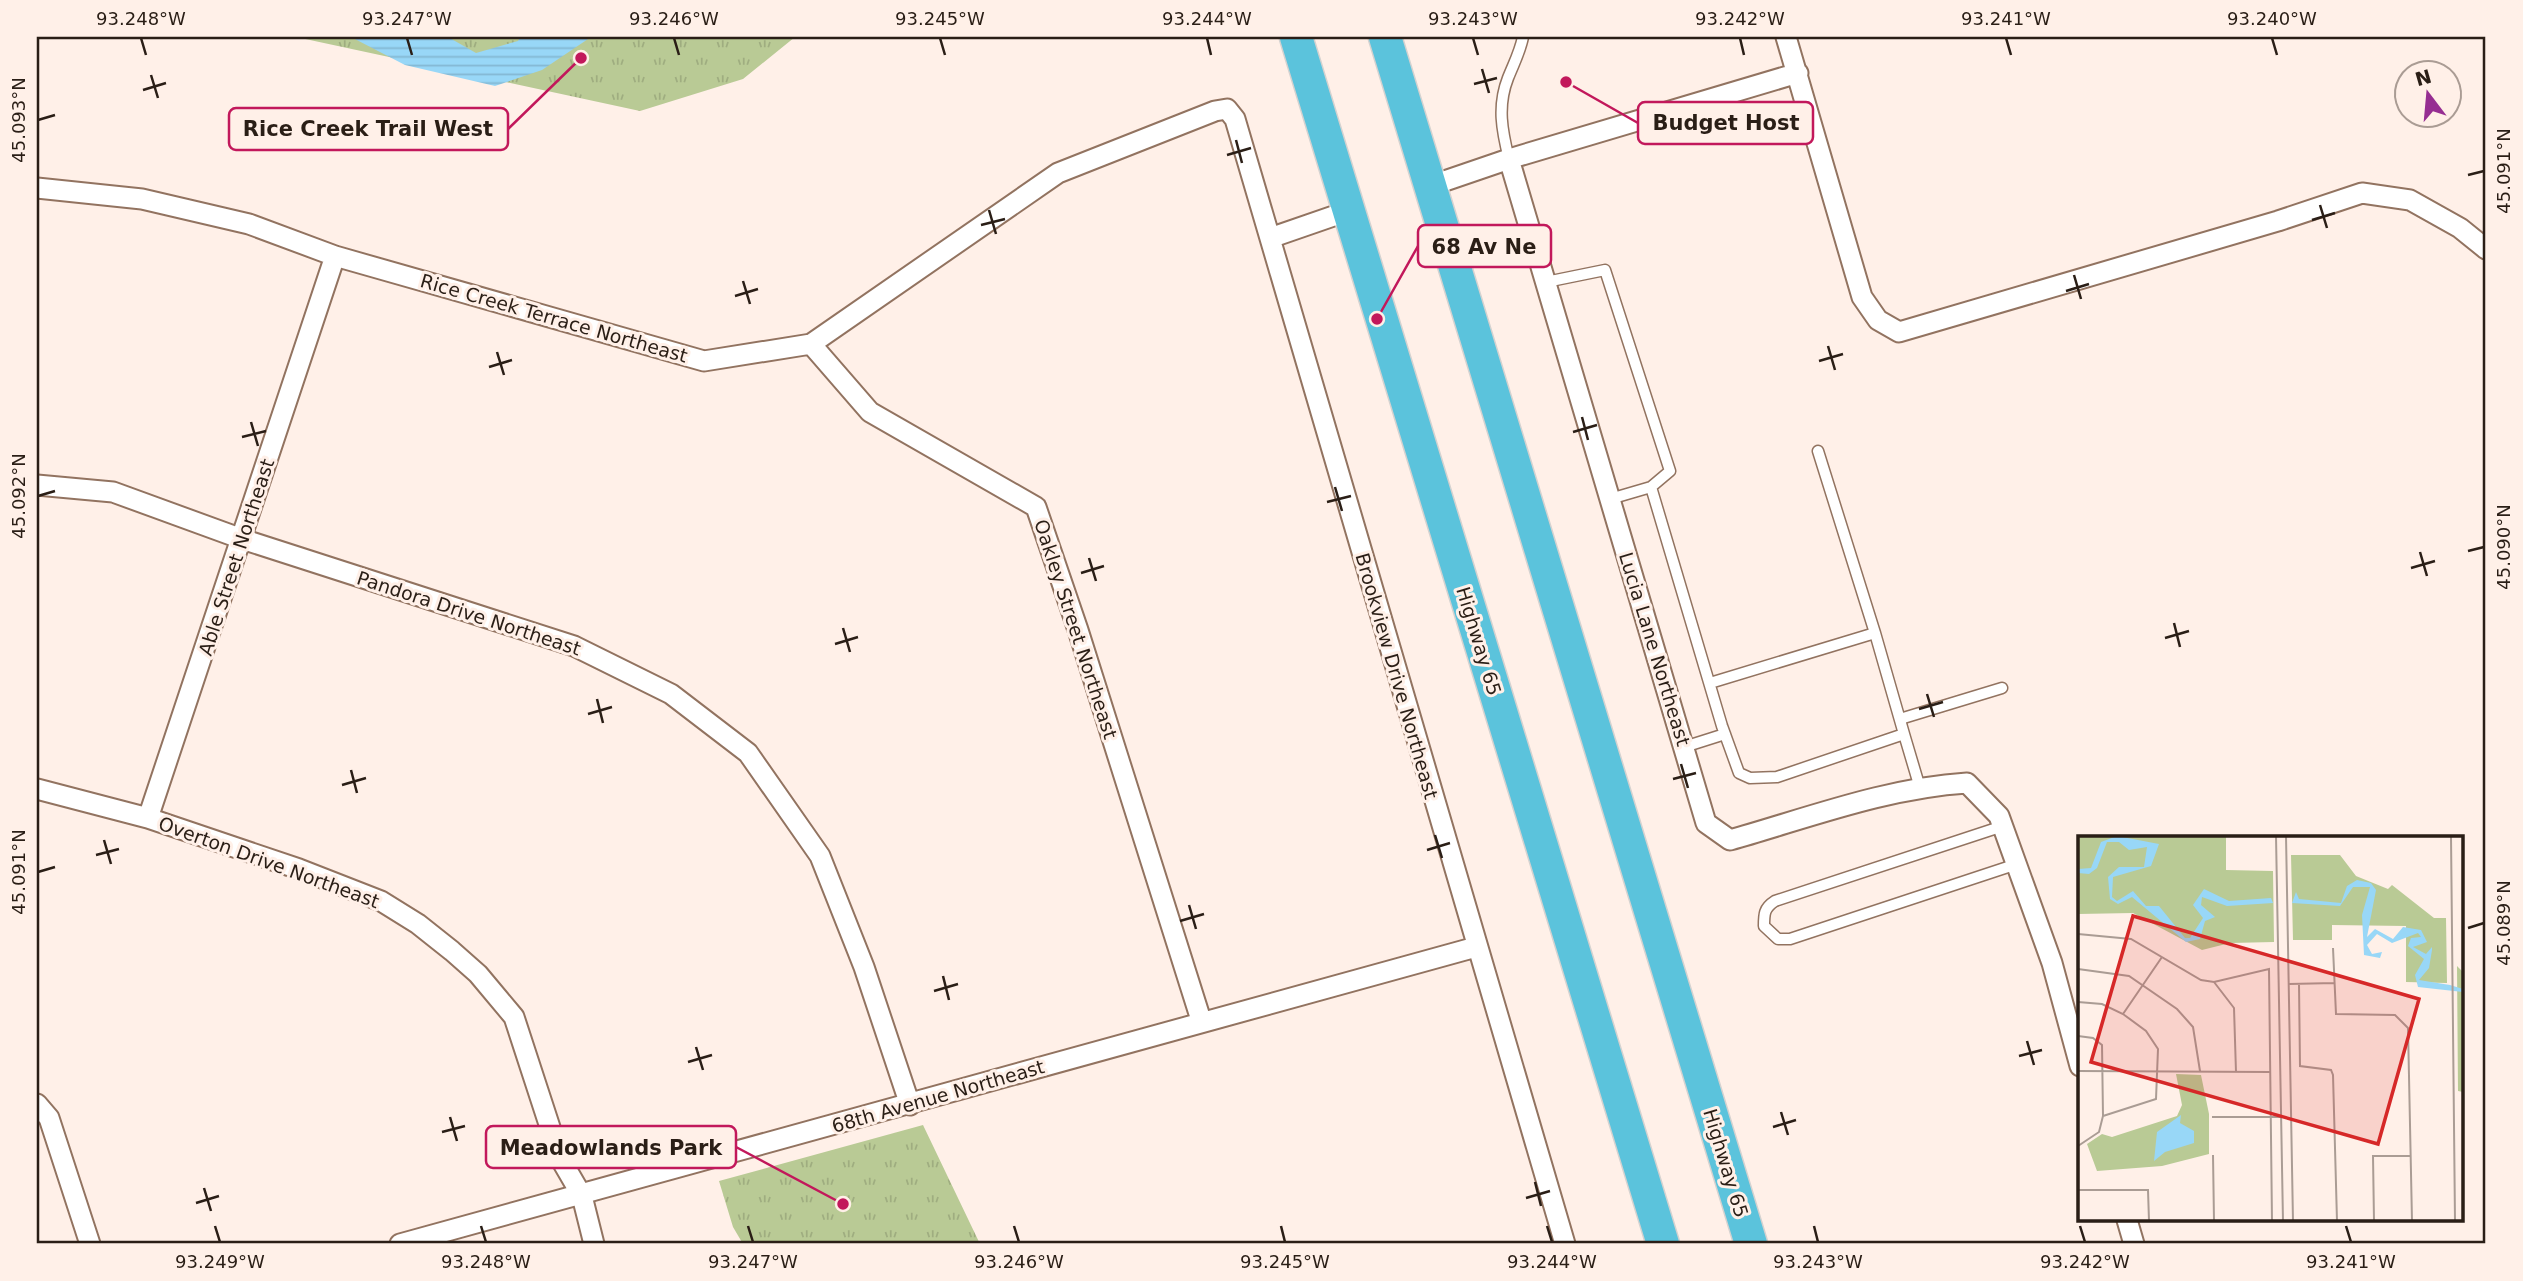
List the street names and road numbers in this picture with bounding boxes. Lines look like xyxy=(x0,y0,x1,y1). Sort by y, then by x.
street label: Rice Creek Terrace Northeast xyxy=(418,269,690,367)
street label: Able Street Northeast xyxy=(194,456,278,658)
street label: Oakley Street Northeast xyxy=(1030,516,1122,742)
street label: Lucia Lane Northeast xyxy=(1615,549,1695,749)
street label: Brookview Drive Northeast xyxy=(1351,550,1443,802)
street label: Pandora Drive Northeast xyxy=(354,566,584,660)
street label: Highway 65 xyxy=(1452,584,1506,698)
street label: Overton Drive Northeast xyxy=(156,812,382,912)
street label: 68th Avenue Northeast xyxy=(829,1055,1047,1137)
street label: Highway 65 xyxy=(1699,1106,1753,1220)

